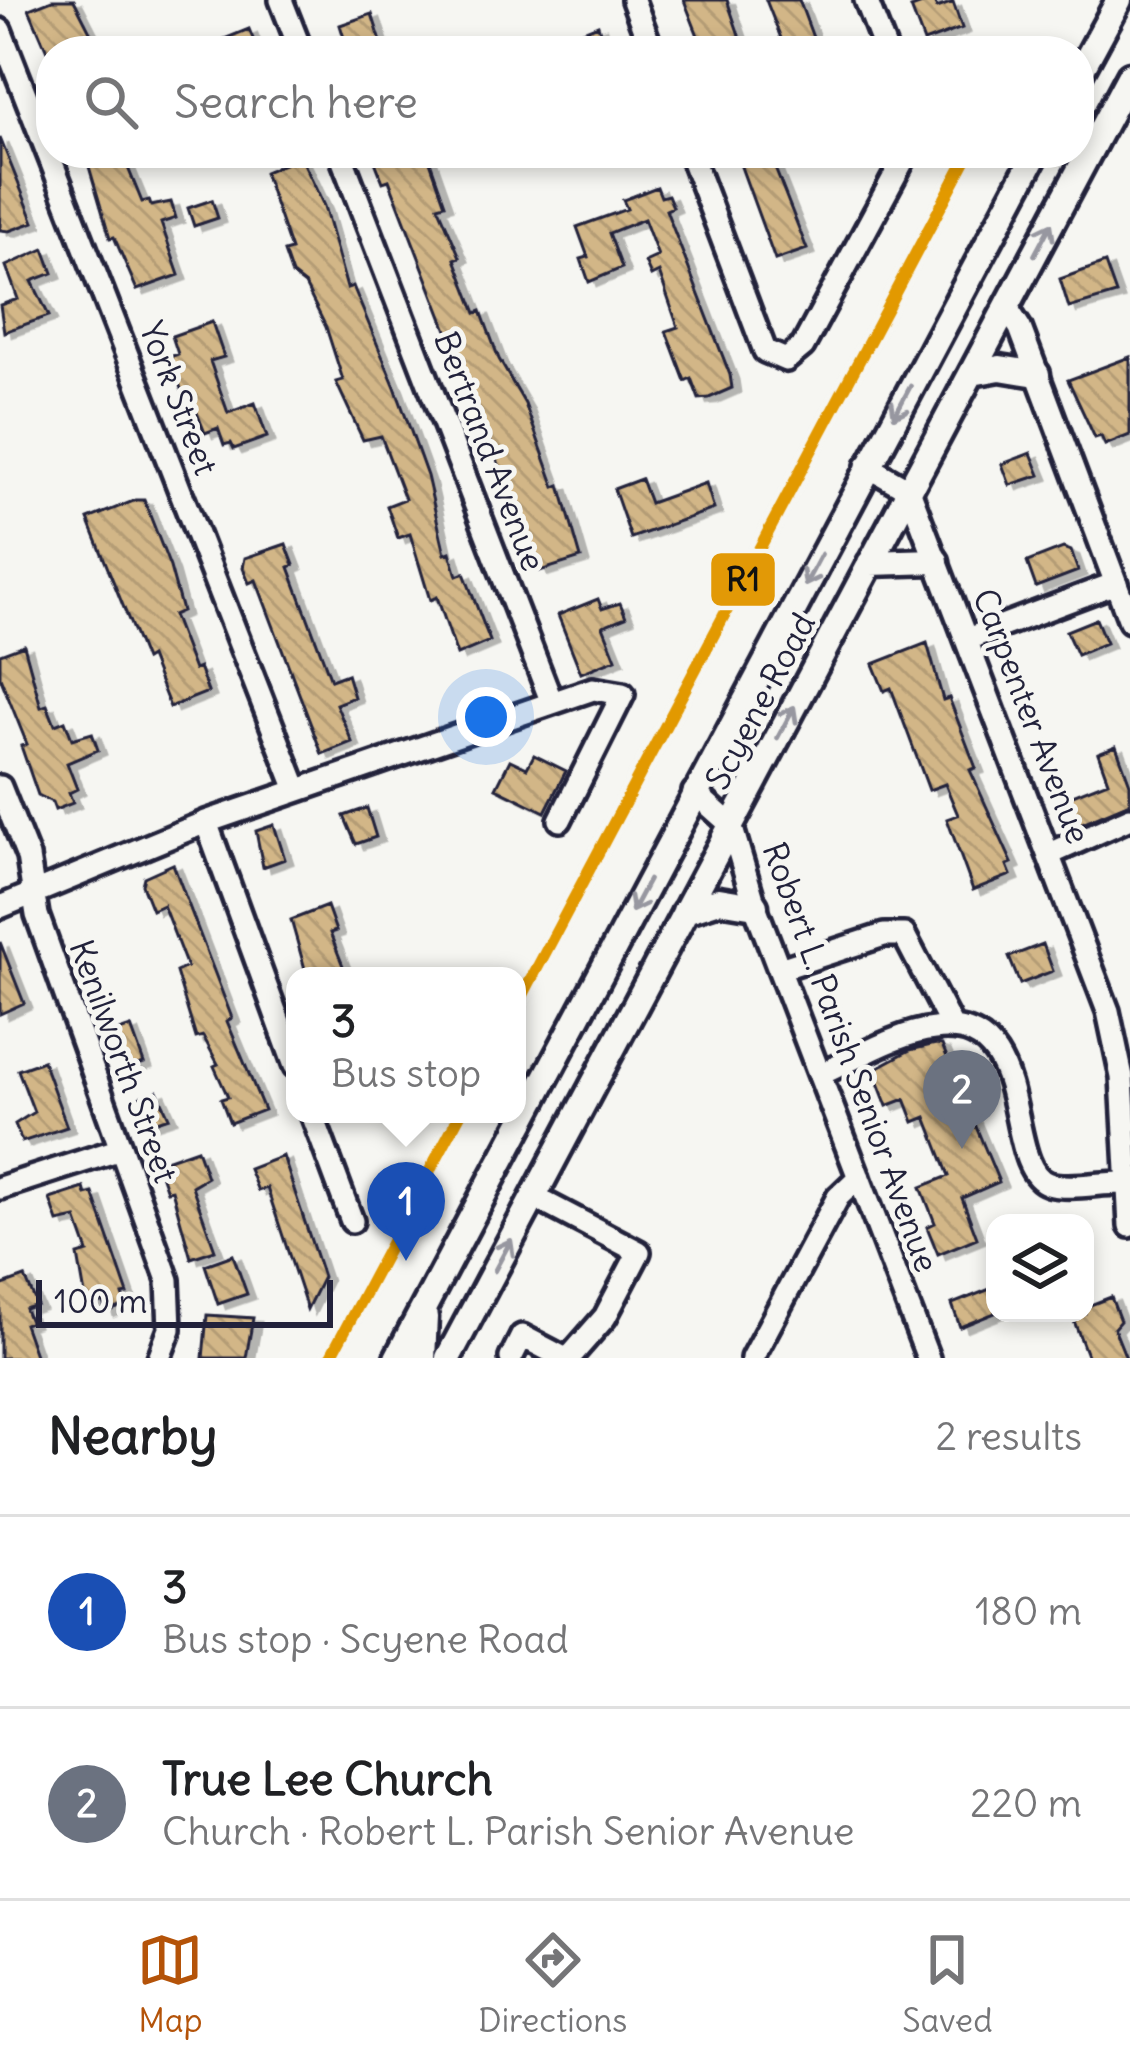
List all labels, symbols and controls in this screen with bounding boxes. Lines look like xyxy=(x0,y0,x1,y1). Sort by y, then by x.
search box xyxy=(36,36,1094,168)
icon: search xyxy=(78,69,144,135)
text: Search here xyxy=(174,74,418,130)
one-way arrow xyxy=(1033,221,1056,257)
street label: York Street xyxy=(131,315,227,481)
street label: Bertrand Avenue xyxy=(425,325,555,577)
one-way arrow xyxy=(890,383,913,418)
line badge: R1 xyxy=(709,551,777,608)
one-way arrow xyxy=(800,551,823,587)
text: R1 xyxy=(726,558,760,600)
street label: Carpenter Avenue xyxy=(964,583,1100,849)
street label: Scyene Road xyxy=(696,606,824,796)
your location xyxy=(456,687,516,747)
one-way arrow xyxy=(775,705,798,740)
street label: Robert L. Parish Senior Avenue xyxy=(754,836,948,1278)
one-way arrow xyxy=(628,878,651,913)
street label: Kenilworth Street xyxy=(61,934,187,1188)
popup xyxy=(286,967,526,1123)
text: 3 xyxy=(331,993,356,1049)
text: Bus stop xyxy=(331,1049,481,1098)
pin: 2 xyxy=(923,1050,1001,1149)
pin: 1 xyxy=(367,1162,445,1261)
map controls xyxy=(986,1214,1094,1322)
button: layers xyxy=(986,1214,1094,1322)
one-way arrow xyxy=(492,1238,515,1273)
scale bar xyxy=(36,1274,333,1327)
text: 100 m xyxy=(54,1280,147,1322)
text: Nearby xyxy=(48,1404,217,1468)
text: 2 results xyxy=(935,1412,1082,1461)
text: 3 xyxy=(162,1559,188,1615)
text: 1 xyxy=(79,1587,95,1636)
text: 180 m xyxy=(975,1587,1082,1636)
text: Bus stop · Scyene Road xyxy=(162,1615,569,1664)
text: True Lee Church xyxy=(162,1751,493,1807)
text: 2 xyxy=(76,1779,98,1828)
text: 220 m xyxy=(970,1779,1082,1828)
text: Church · Robert L. Parish Senior Avenue xyxy=(162,1807,855,1856)
tab: Map xyxy=(137,1927,203,2041)
tab: Directions xyxy=(478,1927,627,2041)
tab: Saved xyxy=(902,1927,993,2041)

